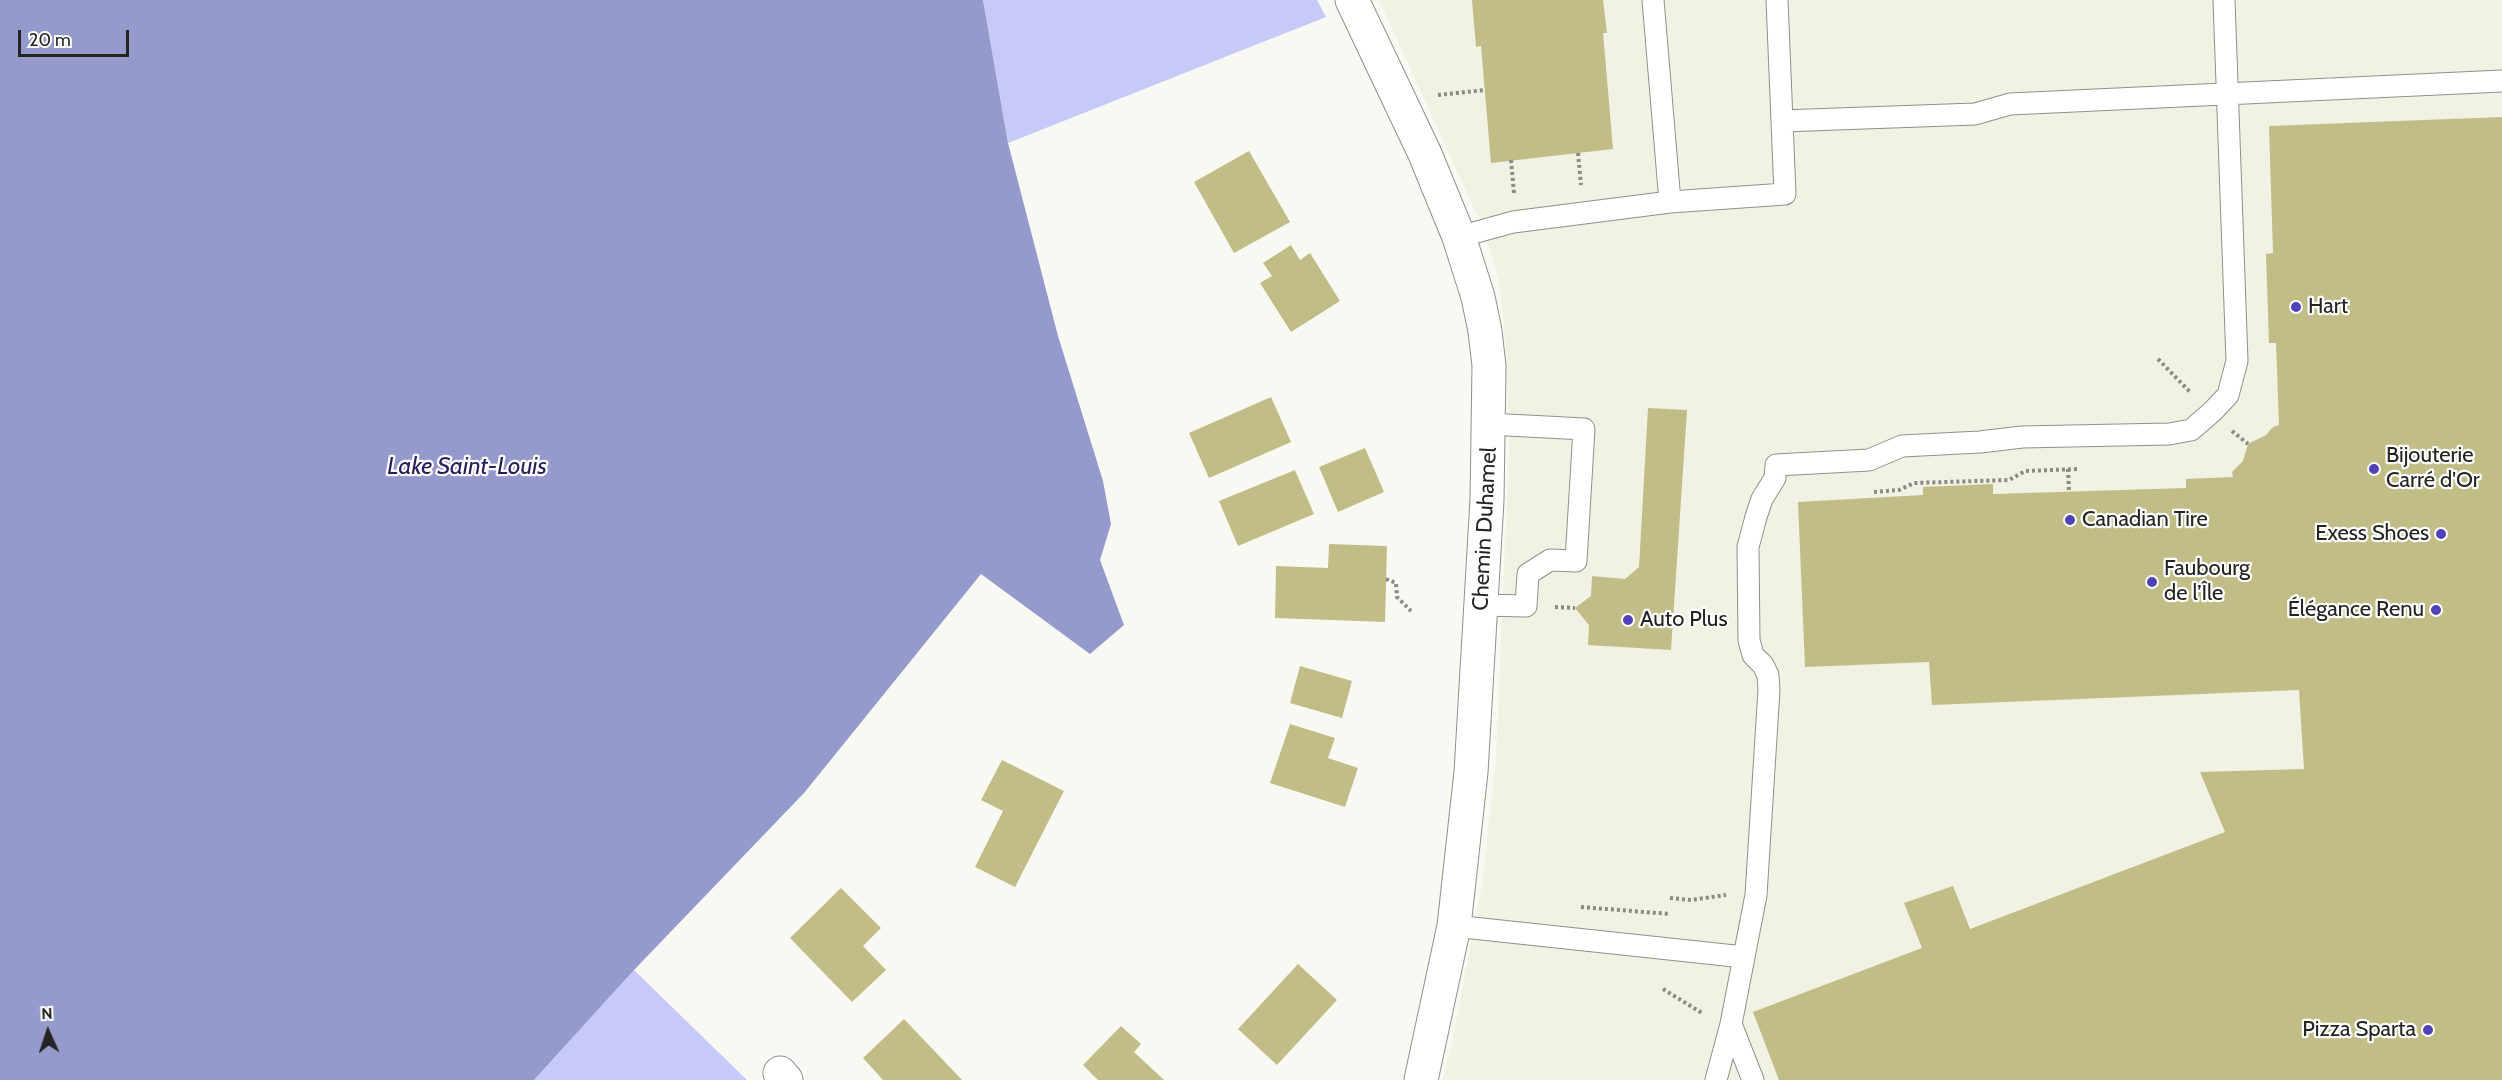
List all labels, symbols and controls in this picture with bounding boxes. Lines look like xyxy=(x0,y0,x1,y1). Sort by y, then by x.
scale bar xyxy=(21,18,132,56)
text: 20 m xyxy=(29,29,71,51)
place label: Hart xyxy=(2308,294,2348,320)
marker: Hart xyxy=(2289,300,2303,314)
place label: Bijouterie Carré d'Or xyxy=(2386,443,2480,494)
street label: Chemin Duhamel xyxy=(1468,447,1502,611)
water label: Lake Saint-Louis xyxy=(387,453,547,481)
marker: Bijouterie Carré d'Or xyxy=(2367,462,2381,476)
place label: Canadian Tire xyxy=(2082,507,2208,533)
marker: Canadian Tire xyxy=(2063,513,2077,527)
place label: Exess Shoes xyxy=(2315,521,2429,547)
marker: Exess Shoes xyxy=(2434,527,2448,541)
place label: Faubourg de l’Île xyxy=(2164,556,2250,608)
marker: Faubourg de l’Île xyxy=(2145,575,2159,589)
place label: Élégance Renu xyxy=(2288,597,2424,623)
marker: Élégance Renu xyxy=(2429,603,2443,617)
place label: Auto Plus xyxy=(1640,607,1727,633)
marker: Auto Plus xyxy=(1621,613,1635,627)
north arrow xyxy=(18,1002,78,1062)
text: N xyxy=(41,1004,53,1023)
place label: Pizza Sparta xyxy=(2302,1017,2416,1043)
marker: Pizza Sparta xyxy=(2421,1023,2435,1037)

